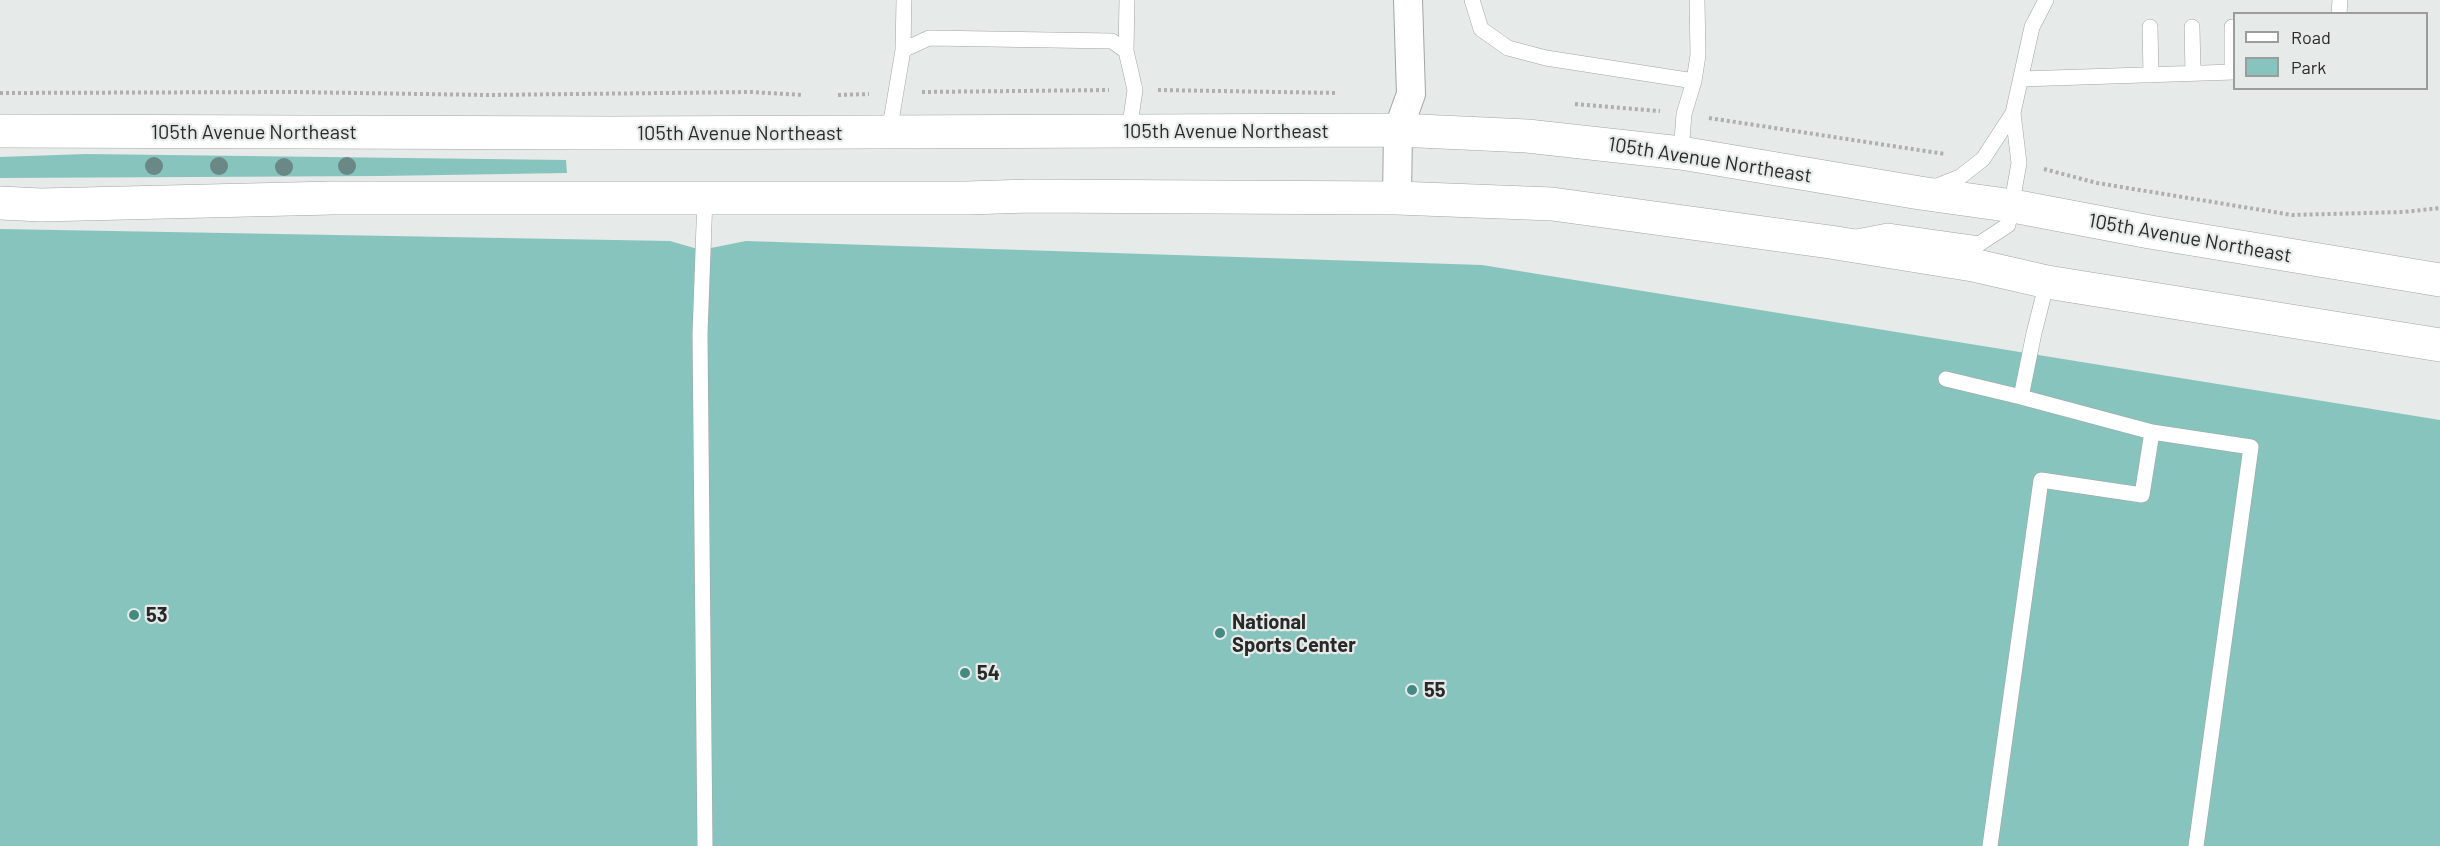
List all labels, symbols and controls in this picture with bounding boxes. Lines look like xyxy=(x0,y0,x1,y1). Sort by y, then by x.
legend xyxy=(2233,12,2428,90)
text: Road xyxy=(2291,26,2331,48)
text: Park xyxy=(2291,56,2326,78)
street label: 105th Avenue Northeast xyxy=(1123,119,1329,143)
street label: 105th Avenue Northeast xyxy=(151,120,357,144)
street label: 105th Avenue Northeast xyxy=(637,121,843,145)
street label: 105th Avenue Northeast xyxy=(1607,132,1813,188)
street label: 105th Avenue Northeast xyxy=(2087,208,2293,268)
place label: 53 xyxy=(146,603,168,627)
marker: 53 xyxy=(127,608,141,622)
place label: National Sports Center xyxy=(1232,610,1356,657)
marker: National Sports Center xyxy=(1213,626,1227,640)
place label: 54 xyxy=(977,661,1000,685)
marker: 54 xyxy=(958,666,972,680)
place label: 55 xyxy=(1424,678,1446,702)
marker: 55 xyxy=(1405,683,1419,697)

